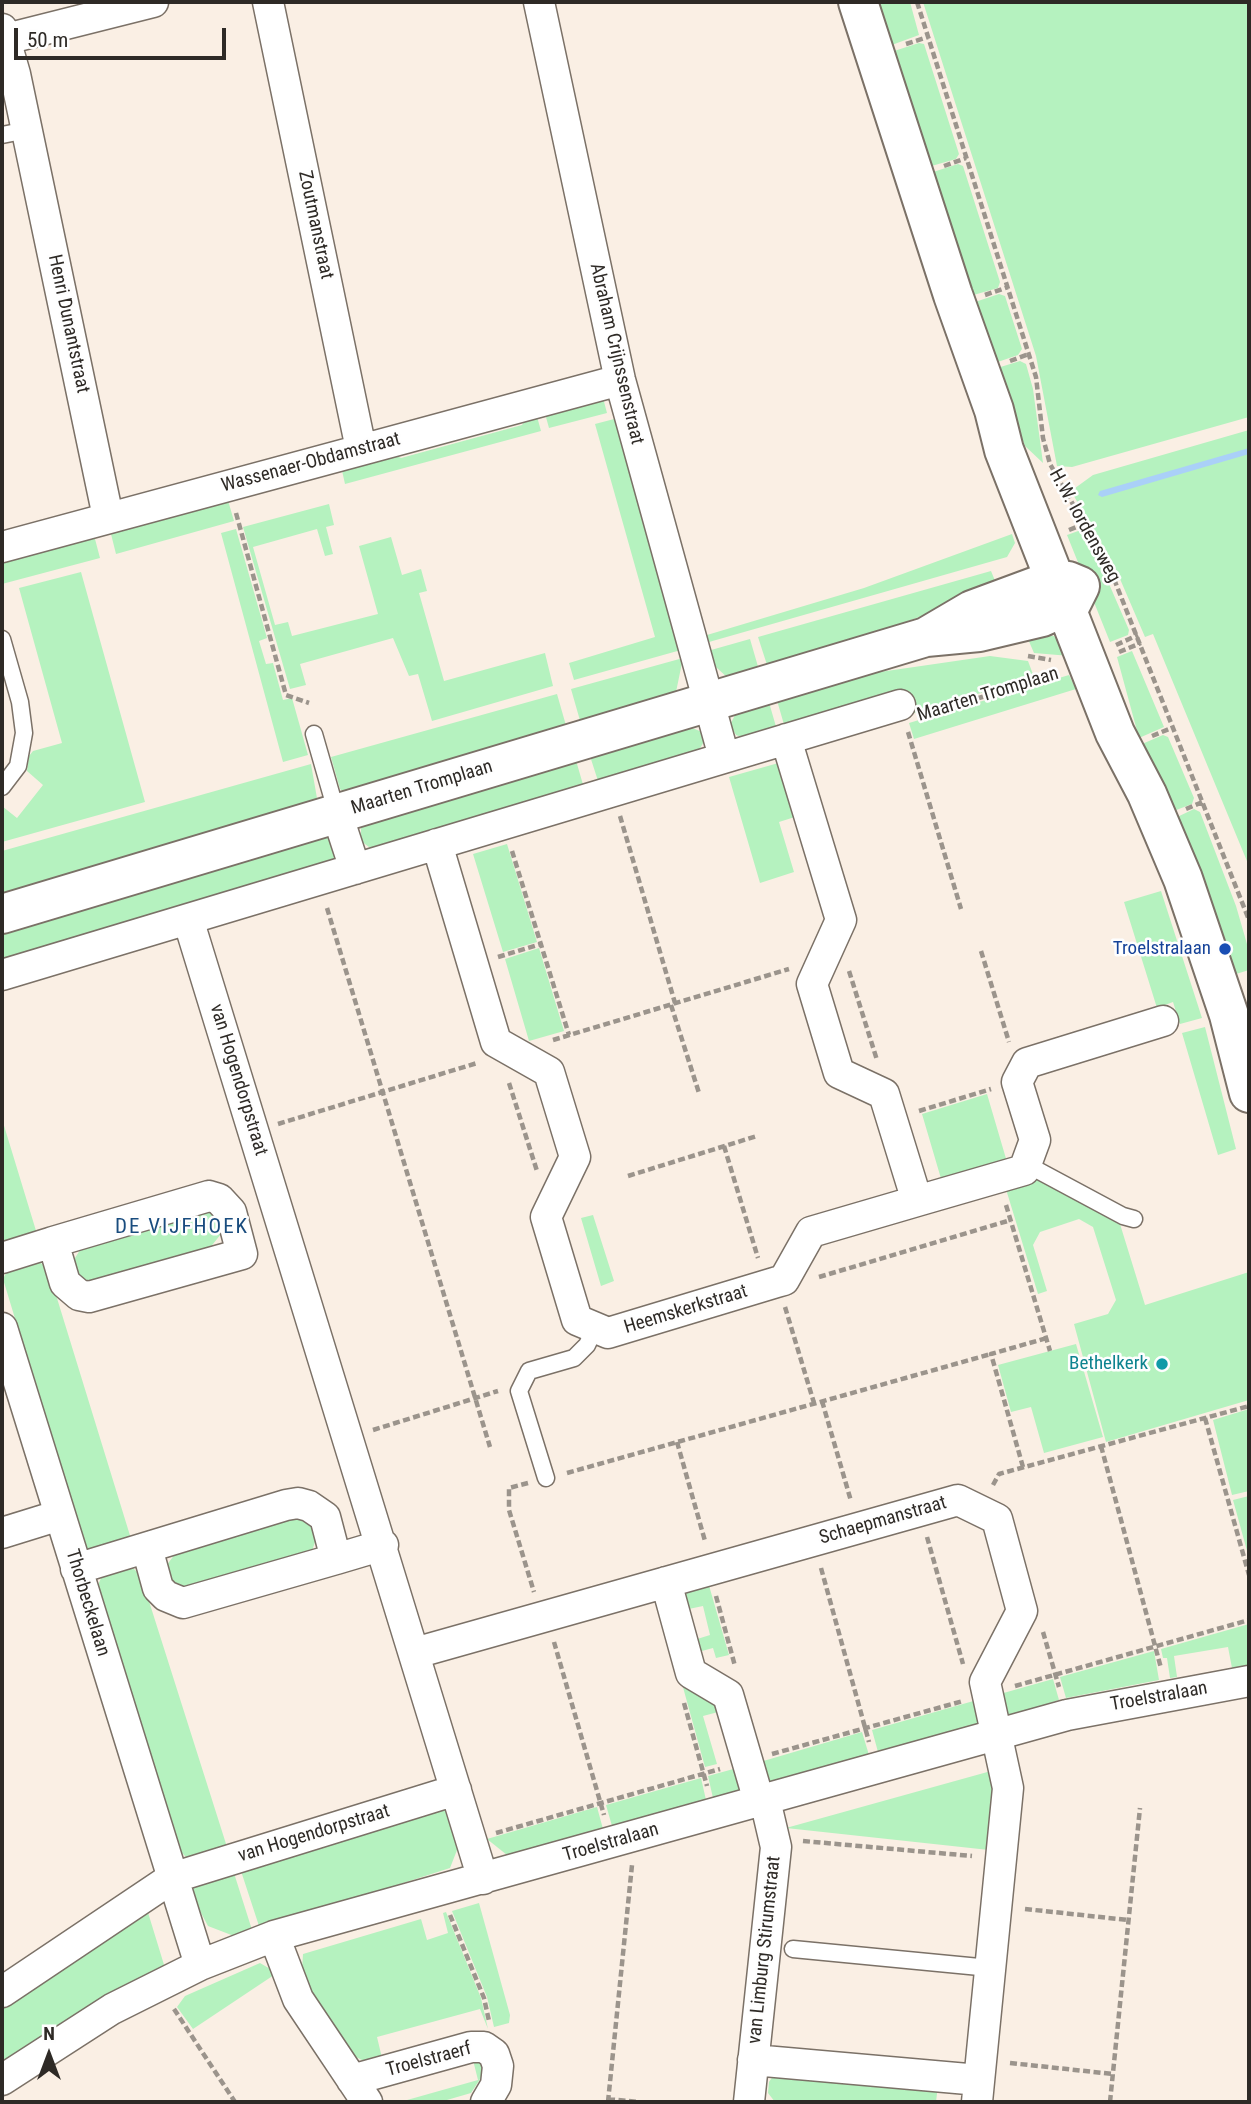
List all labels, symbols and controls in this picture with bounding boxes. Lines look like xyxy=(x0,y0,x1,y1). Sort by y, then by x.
scale bar xyxy=(18,14,229,58)
text: 50 m xyxy=(27,28,68,52)
street label: Zoutmanstraat xyxy=(292,169,338,281)
street label: Henri Dunantstraat xyxy=(42,253,94,395)
street label: Abraham Crijnssenstraat xyxy=(584,261,648,447)
street label: Wassenaer-Obdamstraat xyxy=(219,428,403,498)
street label: H.W. Iordensweg xyxy=(1043,465,1125,587)
street label: Maarten Tromplaan xyxy=(915,663,1061,727)
street label: Maarten Tromplaan xyxy=(349,756,495,820)
place label: Troelstralaan xyxy=(1113,938,1211,960)
marker: Troelstralaan xyxy=(1217,941,1233,957)
street label: van Hogendorpstraat xyxy=(204,1002,272,1158)
district label: DE VIJFHOEK xyxy=(116,1215,248,1241)
street label: Heemskerkstraat xyxy=(622,1280,750,1340)
place label: Bethelkerk xyxy=(1069,1353,1148,1375)
marker: Bethelkerk xyxy=(1154,1356,1170,1372)
street label: Schaepmanstraat xyxy=(817,1492,949,1550)
street label: Thorbeckelaan xyxy=(60,1547,114,1659)
street label: Troelstralaan xyxy=(1109,1677,1209,1717)
street label: van Hogendorpstraat xyxy=(236,1800,392,1868)
street label: Troelstralaan xyxy=(561,1819,661,1867)
street label: van Limburg Stirumstraat xyxy=(744,1855,786,2045)
north arrow xyxy=(14,2020,84,2090)
text: N xyxy=(43,2022,55,2045)
street label: Troelstraerf xyxy=(384,2038,474,2082)

